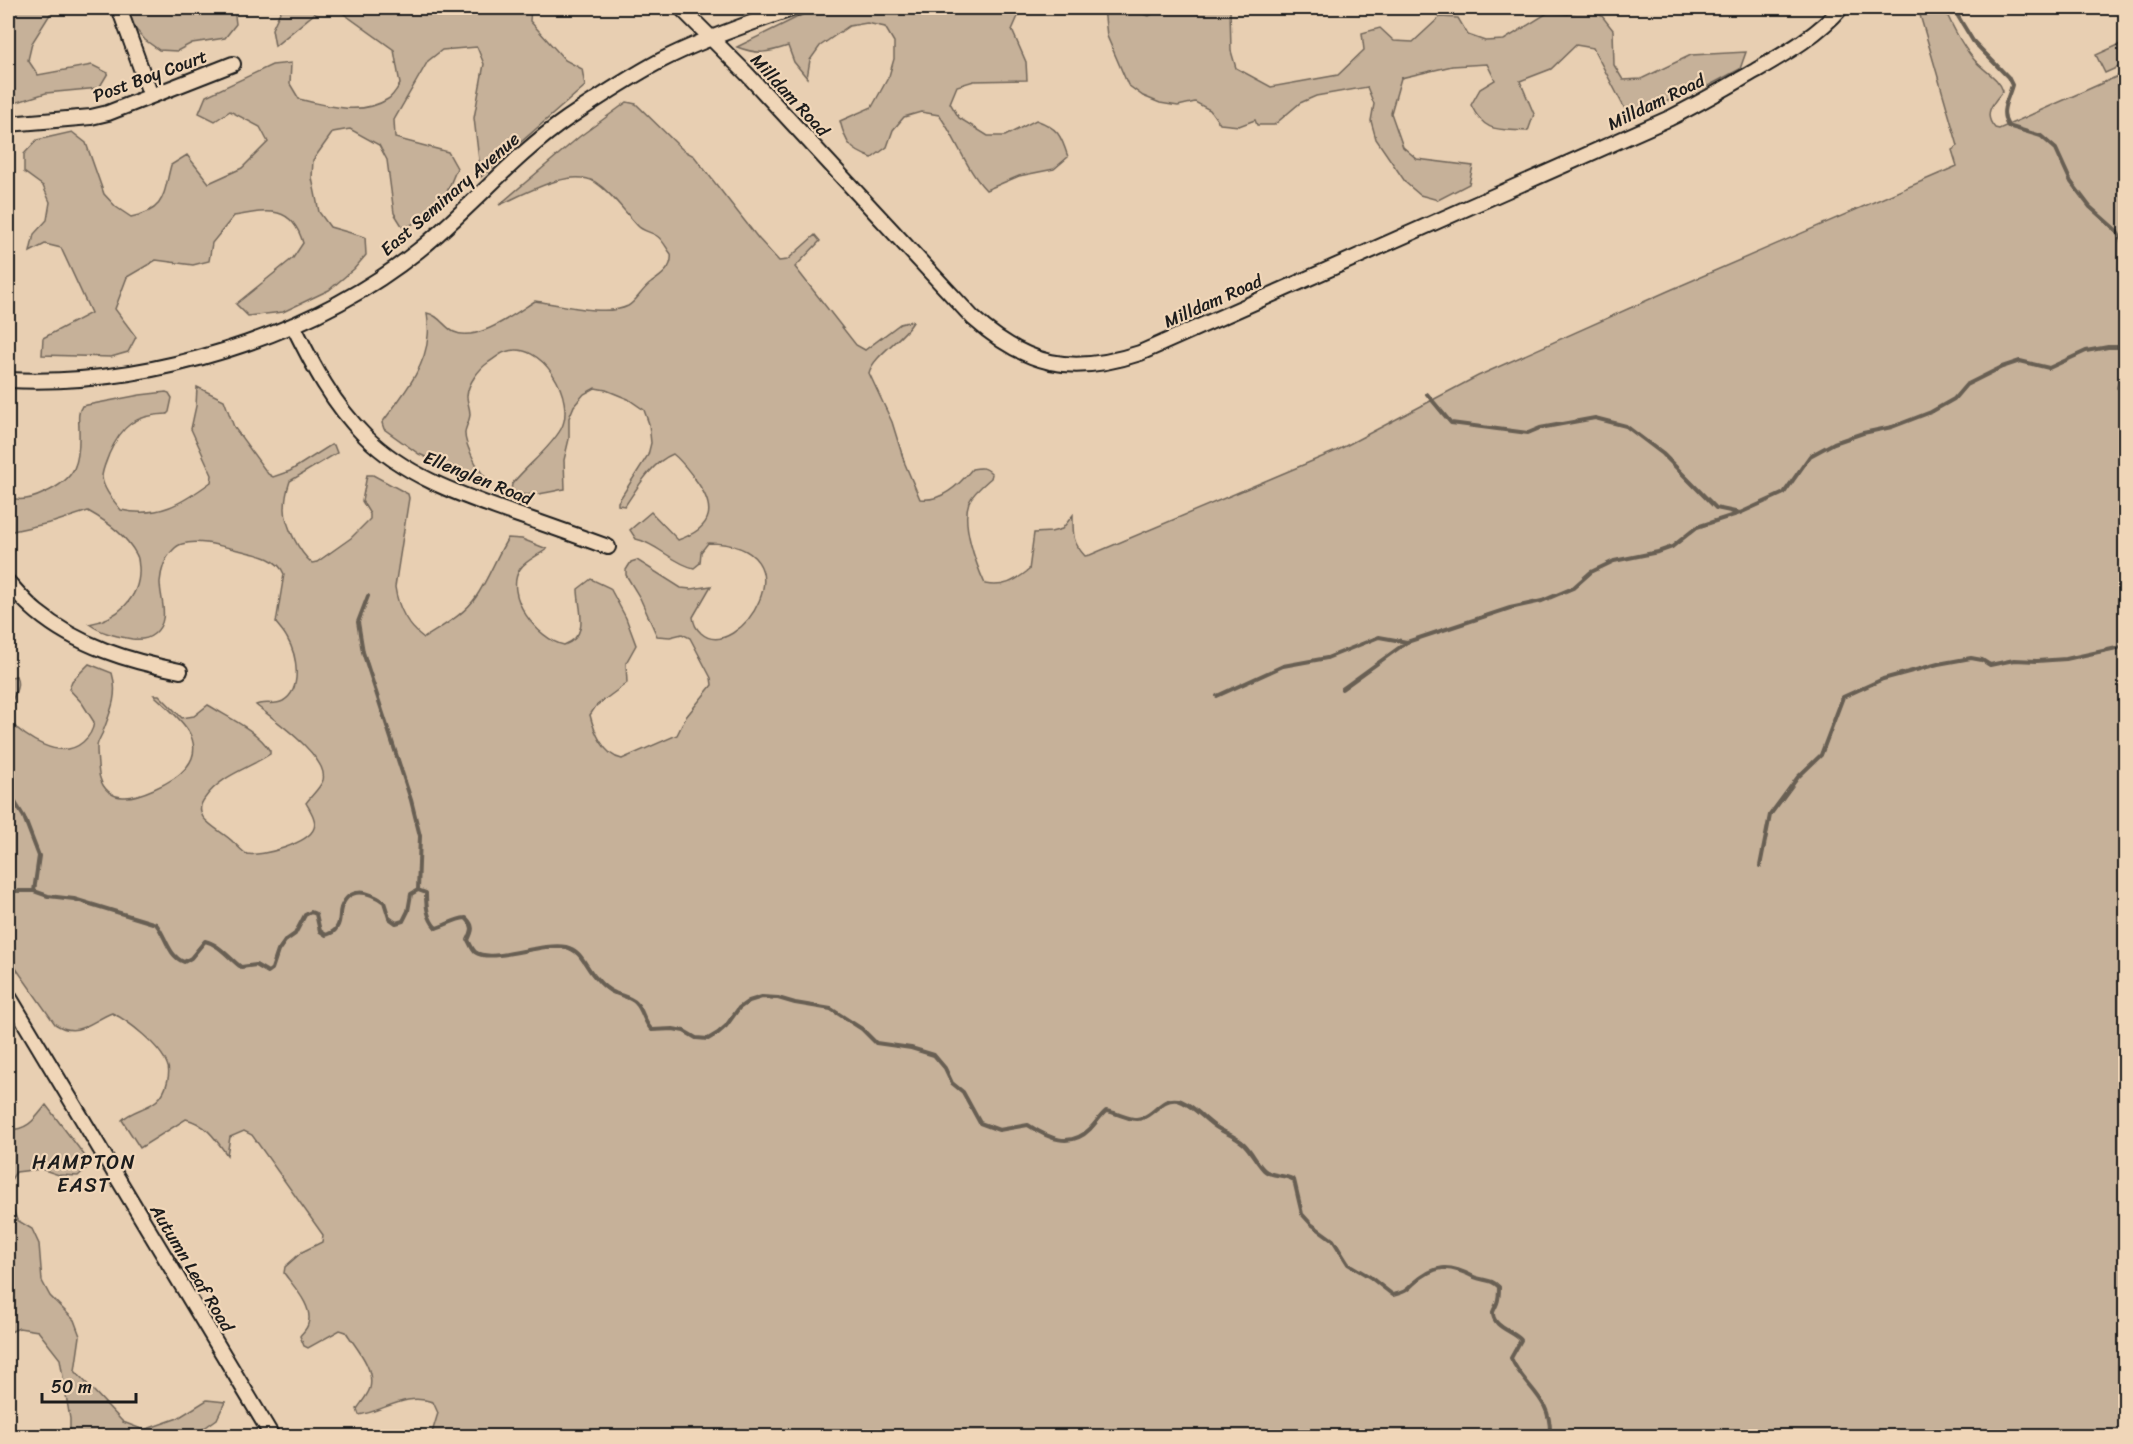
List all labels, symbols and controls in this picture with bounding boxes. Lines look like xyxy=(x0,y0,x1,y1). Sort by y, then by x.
street label: Post Boy Court xyxy=(88,40,212,112)
street label: Milldam Road xyxy=(742,46,839,146)
street label: Milldam Road xyxy=(1602,64,1712,139)
street label: East Seminary Avenue xyxy=(373,124,527,264)
street label: Milldam Road xyxy=(1158,264,1269,337)
street label: Ellenglen Road xyxy=(418,442,539,515)
district label: HAMPTON EAST xyxy=(32,1145,136,1203)
street label: Autumn Leaf Road xyxy=(141,1197,244,1339)
scale bar xyxy=(42,1366,136,1404)
text: 50 m xyxy=(51,1371,92,1403)

